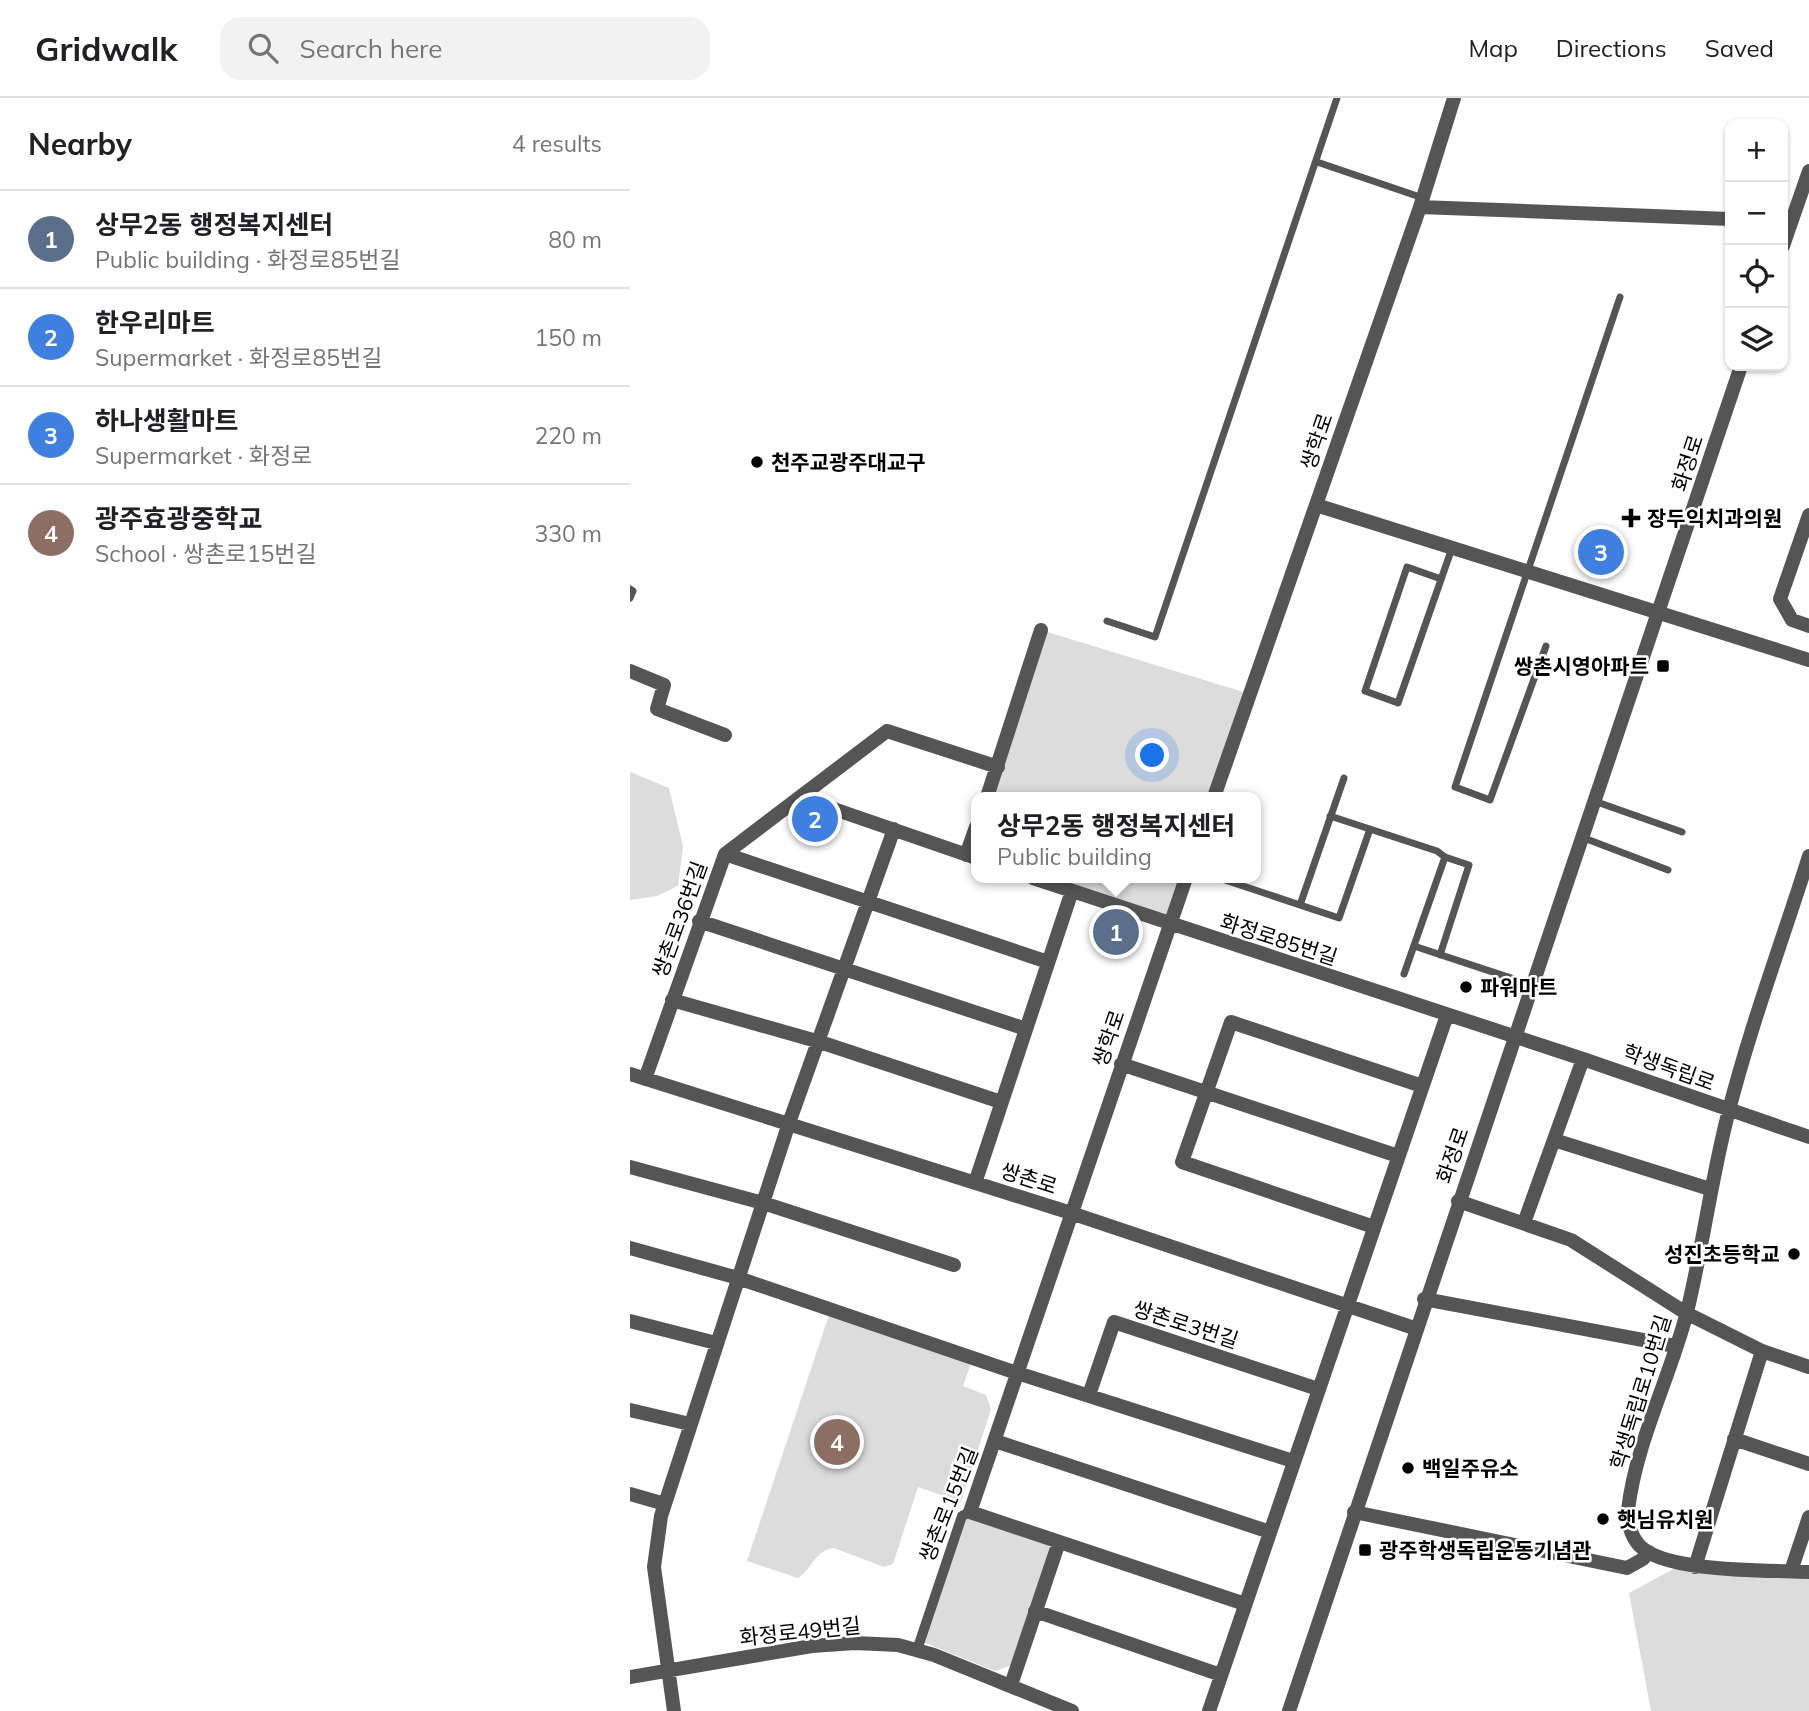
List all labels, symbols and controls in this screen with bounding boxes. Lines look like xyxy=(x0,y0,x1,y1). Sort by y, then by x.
search box xyxy=(220,17,710,80)
text: Gridwalk xyxy=(35,28,178,69)
icon: search xyxy=(244,29,282,67)
text: Search here xyxy=(300,32,442,65)
text: Map xyxy=(1468,33,1518,63)
text: Directions xyxy=(1556,33,1667,63)
text: Saved xyxy=(1705,33,1774,63)
map controls xyxy=(1725,119,1788,371)
button: + xyxy=(1725,119,1788,182)
text: Nearby xyxy=(28,125,132,163)
text: 4 results xyxy=(512,129,602,158)
button: − xyxy=(1725,182,1788,245)
text: 상무2동 행정복지센터 xyxy=(95,208,333,241)
text: 1 xyxy=(44,225,58,254)
text: 80 m xyxy=(548,225,602,254)
text: Public building · 화정로85번길 xyxy=(95,245,401,274)
button: locate xyxy=(1725,245,1788,308)
text: 한우리마트 xyxy=(95,306,215,339)
button: layers xyxy=(1725,308,1788,371)
text: 2 xyxy=(44,323,58,352)
text: 150 m xyxy=(534,323,602,352)
text: Supermarket · 화정로85번길 xyxy=(95,343,382,372)
text: 하나생활마트 xyxy=(95,404,239,437)
street label: 쌍학로 xyxy=(1294,409,1338,473)
text: 3 xyxy=(44,421,58,450)
text: 220 m xyxy=(534,421,602,450)
street label: 화정로 xyxy=(1666,431,1708,495)
text: Supermarket · 화정로 xyxy=(95,441,313,470)
place label: 천주교광주대교구 xyxy=(771,449,926,475)
marker: 천주교광주대교구 xyxy=(749,454,765,470)
text: 광주효광중학교 xyxy=(95,502,262,535)
place label: 장두익치과의원 xyxy=(1647,505,1782,531)
marker: 장두익치과의원 xyxy=(1621,508,1641,528)
text: 4 xyxy=(44,519,58,548)
text: 330 m xyxy=(534,519,602,548)
pin: 3 xyxy=(1578,526,1624,578)
text: School · 쌍촌로15번길 xyxy=(95,539,317,568)
place label: 쌍촌시영아파트 xyxy=(1514,653,1649,679)
marker: 쌍촌시영아파트 xyxy=(1655,658,1671,674)
your location xyxy=(1135,738,1169,772)
popup xyxy=(971,792,1261,883)
pin: 2 xyxy=(792,793,838,845)
text: 상무2동 행정복지센터 xyxy=(997,809,1235,842)
text: Public building xyxy=(997,842,1152,871)
street label: 쌍촌로36번길 xyxy=(646,857,712,981)
pin: 1 xyxy=(1093,906,1139,958)
street label: 화정로85번길 xyxy=(1217,908,1341,970)
place label: 파워마트 xyxy=(1480,974,1557,1000)
marker: 파워마트 xyxy=(1458,979,1474,995)
street label: 쌍학로 xyxy=(1086,1006,1130,1070)
street label: 학생독립로 xyxy=(1619,1038,1719,1096)
street label: 화정로 xyxy=(1430,1123,1474,1187)
street label: 쌍촌로 xyxy=(997,1157,1061,1199)
place label: 성진초등학교 xyxy=(1664,1241,1780,1267)
marker: 성진초등학교 xyxy=(1786,1246,1802,1262)
street label: 쌍촌로3번길 xyxy=(1130,1295,1242,1353)
street label: 학생독립로10번길 xyxy=(1604,1311,1676,1473)
pin: 4 xyxy=(814,1416,860,1468)
street label: 쌍촌로15번길 xyxy=(913,1443,983,1565)
place label: 백일주유소 xyxy=(1422,1455,1519,1481)
marker: 백일주유소 xyxy=(1400,1460,1416,1476)
place label: 햇님유치원 xyxy=(1617,1506,1714,1532)
marker: 햇님유치원 xyxy=(1595,1511,1611,1527)
place label: 광주학생독립운동기념관 xyxy=(1379,1537,1592,1563)
marker: 광주학생독립운동기념관 xyxy=(1357,1542,1373,1558)
street label: 화정로49번길 xyxy=(738,1612,862,1650)

